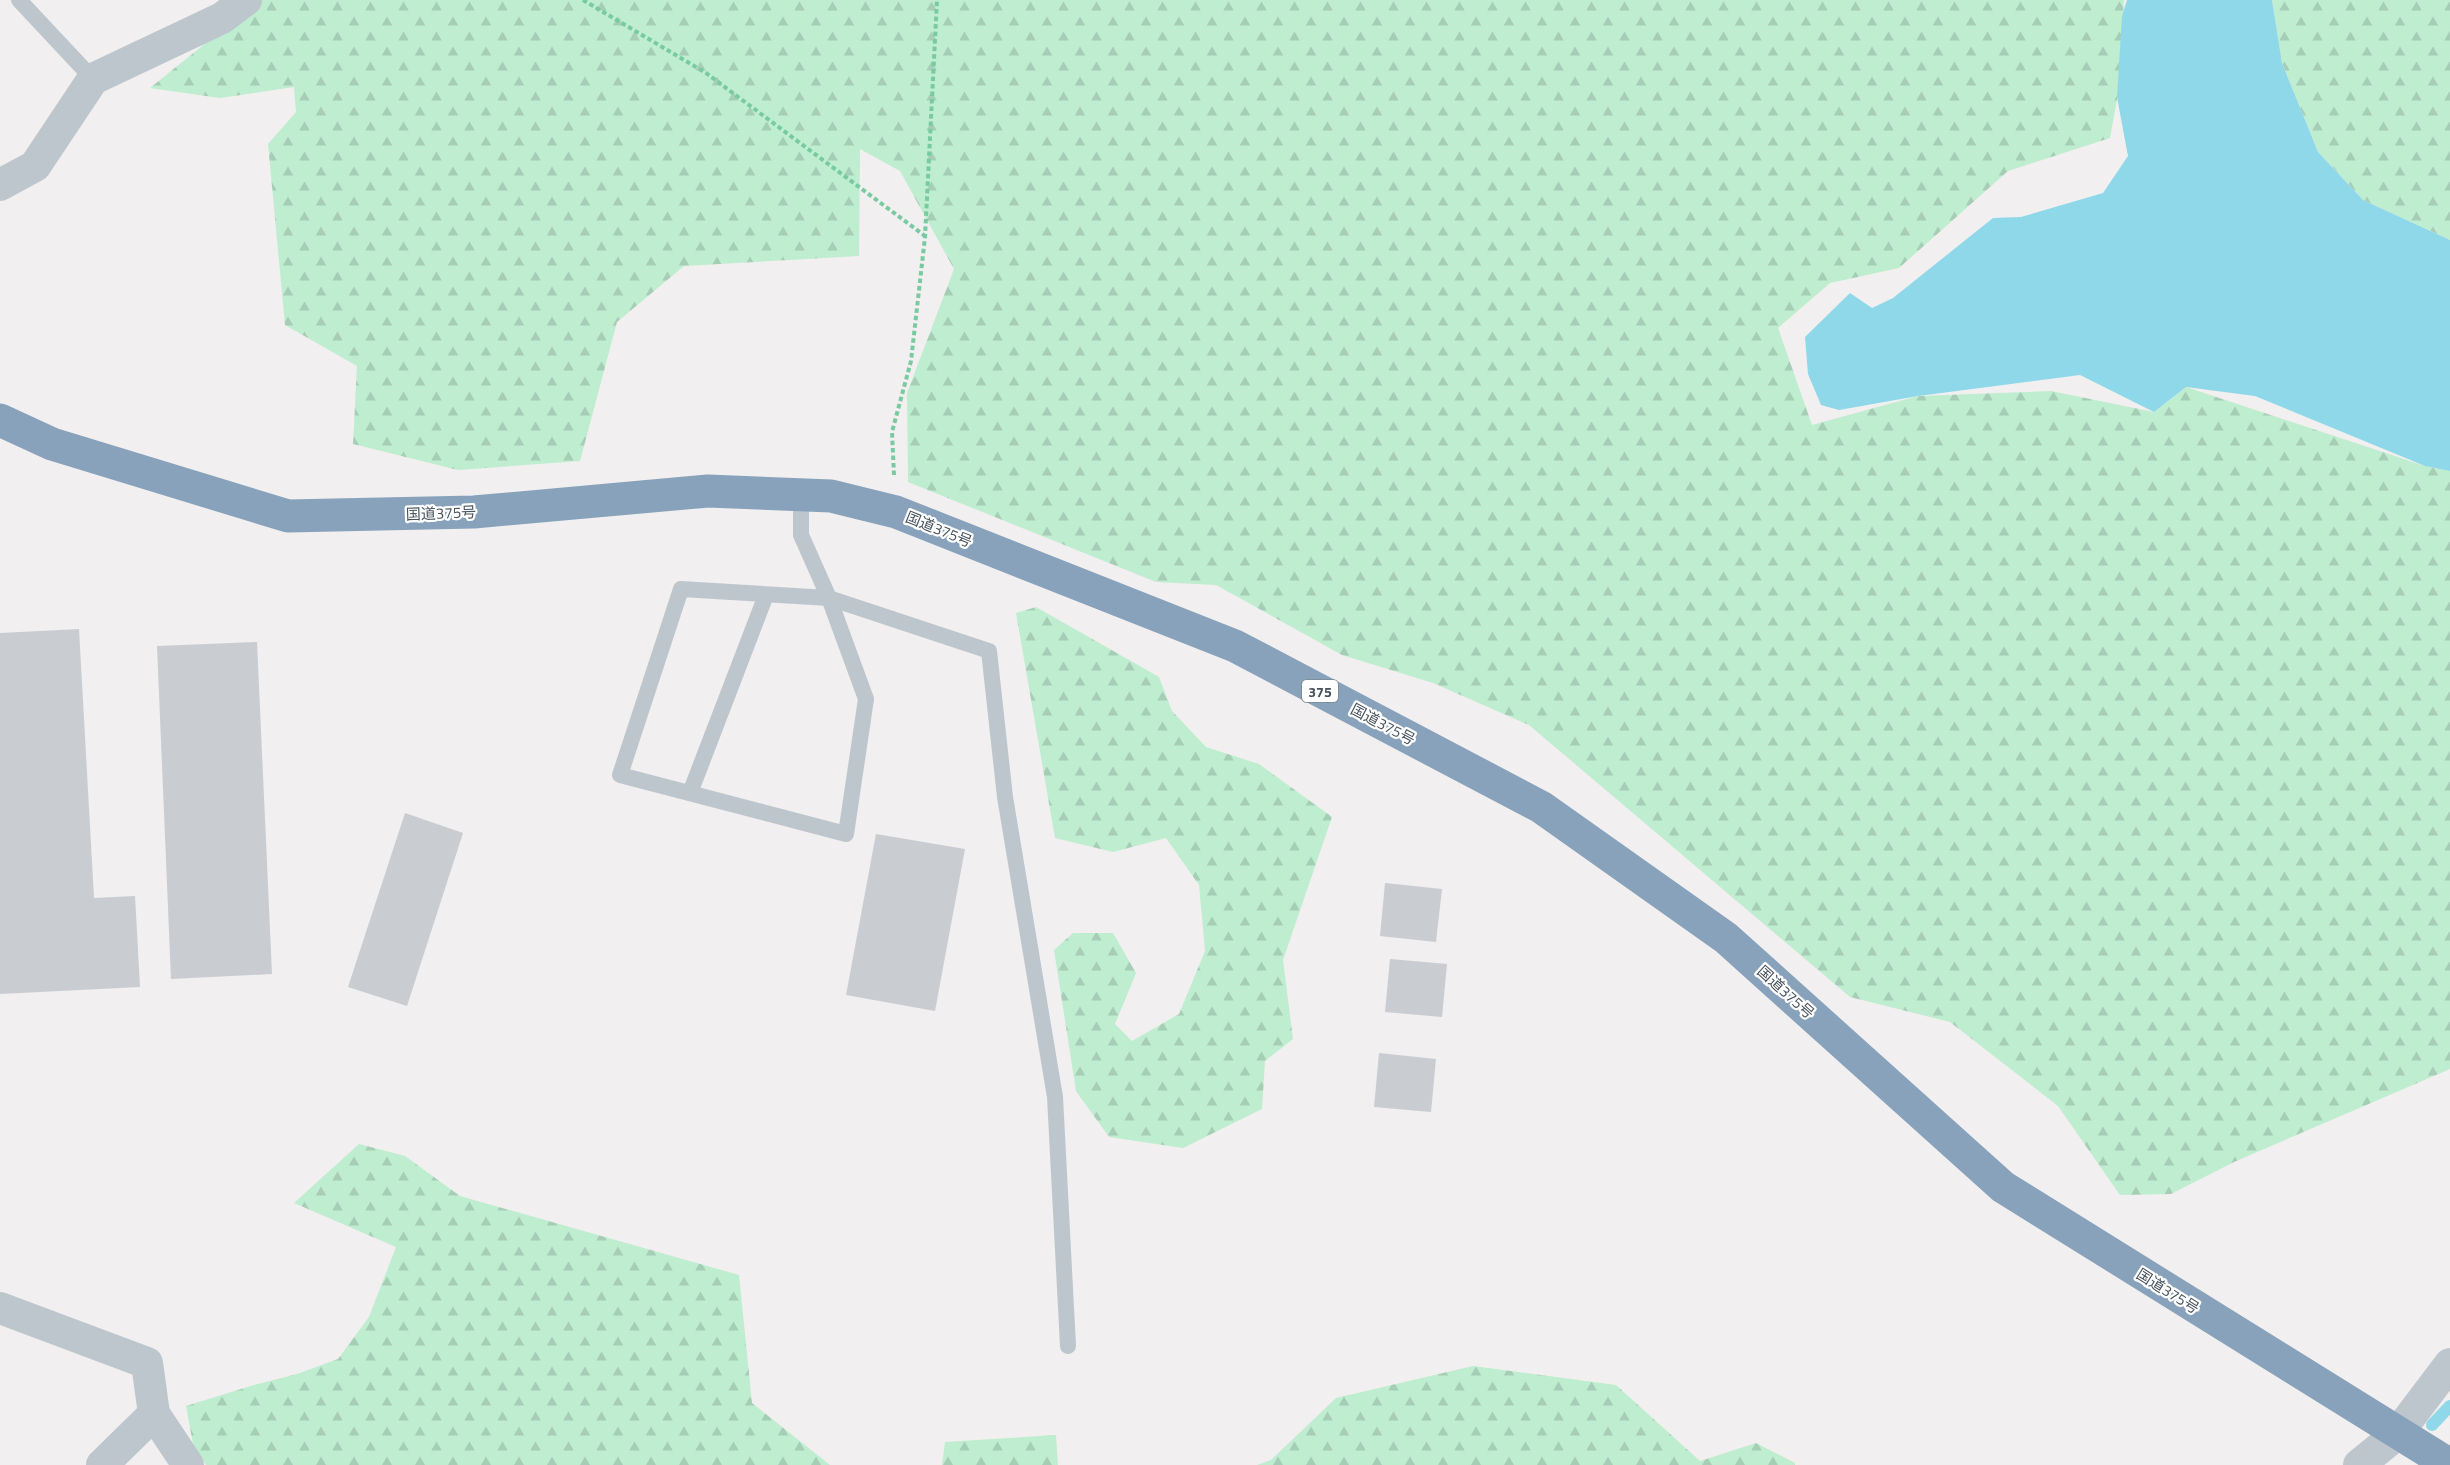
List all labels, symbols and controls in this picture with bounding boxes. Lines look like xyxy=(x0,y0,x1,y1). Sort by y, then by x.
street label: 国道375号 xyxy=(406,500,476,526)
street label: 国道375号 xyxy=(902,505,976,553)
road number: 375 xyxy=(1302,680,1338,702)
street label: 国道375号 xyxy=(1347,697,1419,751)
street label: 国道375号 xyxy=(1752,960,1820,1024)
street label: 国道375号 xyxy=(2132,1263,2204,1319)

